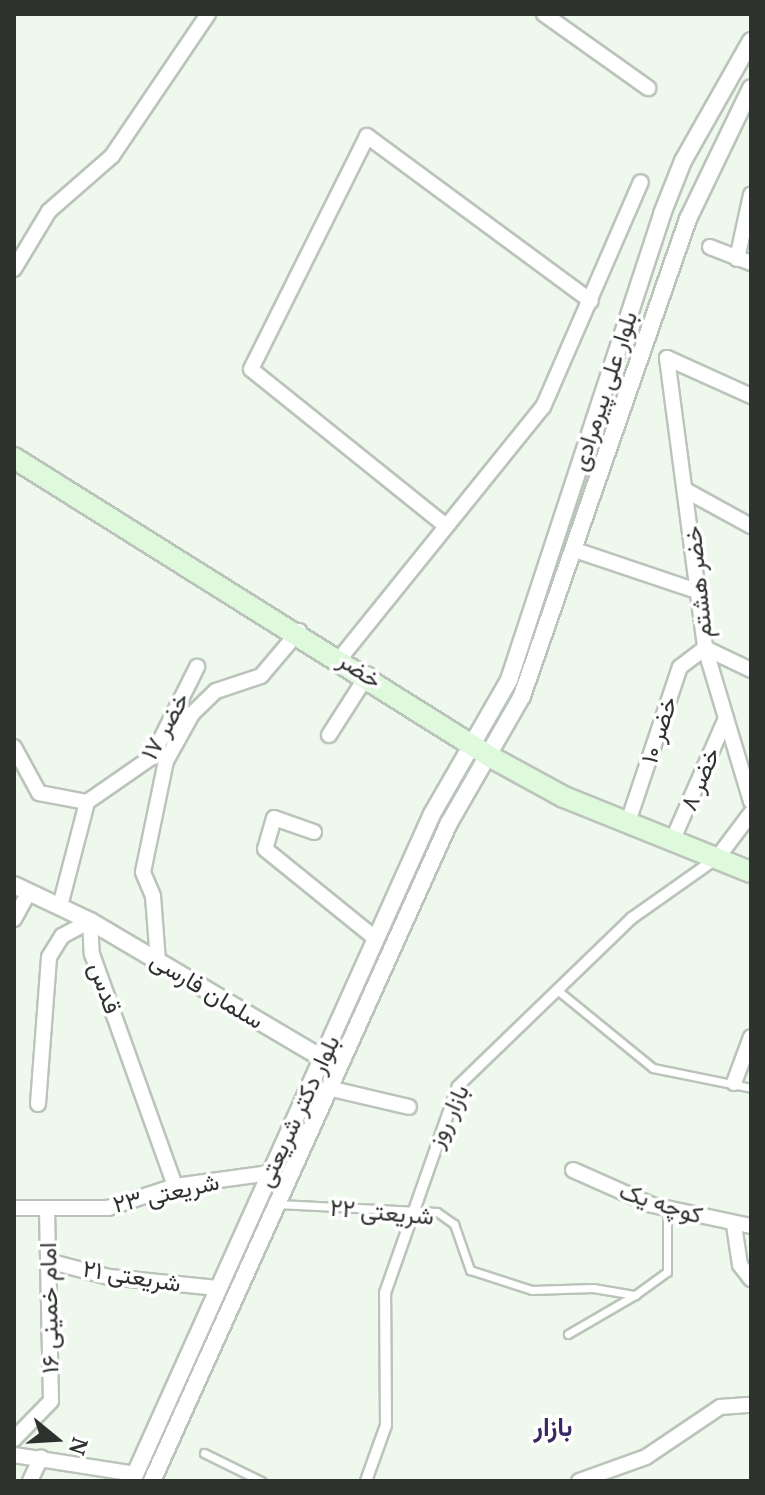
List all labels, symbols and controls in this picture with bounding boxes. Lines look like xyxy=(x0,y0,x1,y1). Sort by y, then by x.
street label: بلوار علی پیرمرادی xyxy=(565,308,643,474)
street label: خضر هشتم xyxy=(678,525,718,639)
street label: خضر xyxy=(333,645,387,695)
street label: خضر ۱۷ xyxy=(135,687,195,765)
street label: خضر ۱۰ xyxy=(635,693,683,767)
street label: خضر ۸ xyxy=(674,743,726,815)
street label: سلمان فارسی xyxy=(145,945,269,1035)
street label: قدس xyxy=(83,959,127,1017)
street label: بلوار دکتر شریعتی xyxy=(250,1031,346,1191)
street label: بازار روز xyxy=(421,1080,475,1152)
street label: شریعتی ۲۳ xyxy=(110,1167,222,1219)
street label: کوچه یک xyxy=(616,1176,706,1230)
street label: شریعتی ۲۲ xyxy=(329,1193,435,1231)
street label: امام خمینی ۱۶ xyxy=(33,1242,65,1374)
street label: شریعتی ۲۱ xyxy=(81,1254,183,1298)
north arrow xyxy=(16,1399,96,1479)
district label: بازار xyxy=(534,1411,572,1443)
text: N xyxy=(63,1434,96,1459)

